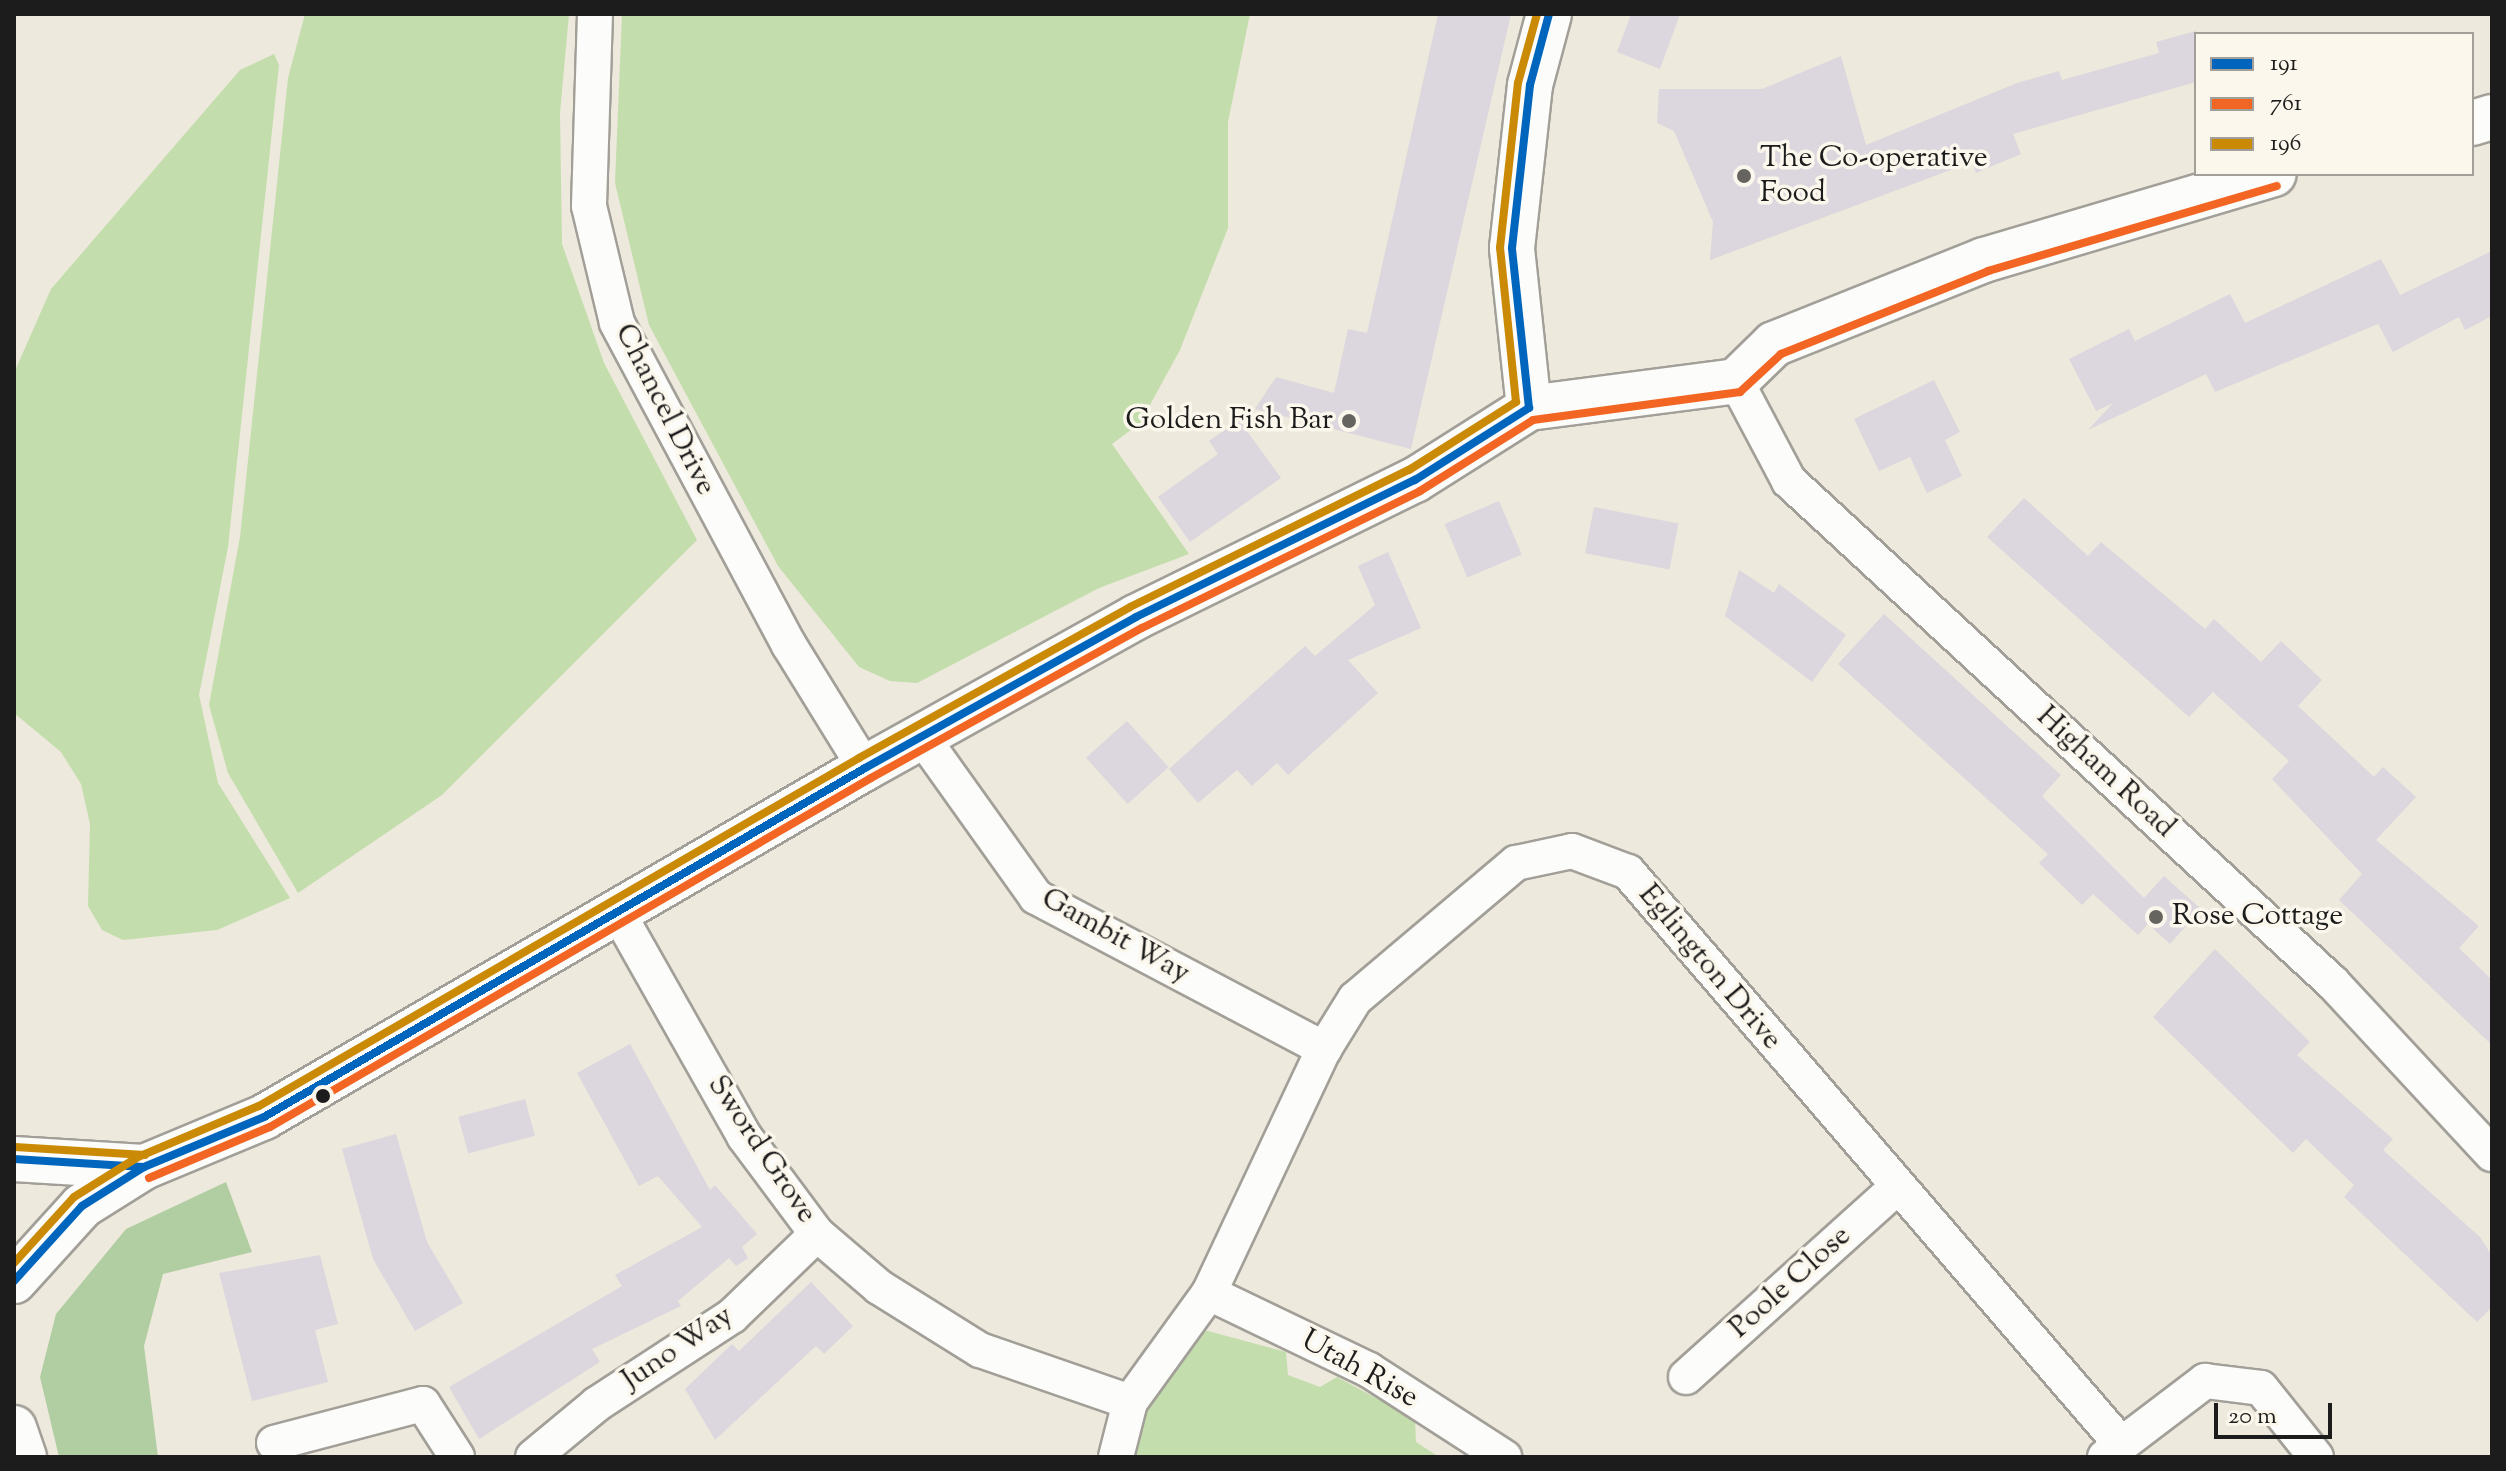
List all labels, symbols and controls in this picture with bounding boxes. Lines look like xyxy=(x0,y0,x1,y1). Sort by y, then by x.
legend xyxy=(2194,32,2474,176)
text: 191 xyxy=(2270,47,2298,81)
text: 761 xyxy=(2270,87,2302,121)
text: 196 xyxy=(2270,127,2302,161)
place label: The Co-operative Food xyxy=(1760,141,1988,212)
marker: The Co-operative Food xyxy=(1735,167,1753,185)
street label: Chancel Drive xyxy=(605,318,723,502)
place label: Golden Fish Bar xyxy=(1125,403,1333,439)
marker: Golden Fish Bar xyxy=(1340,412,1358,430)
street label: Higham Road xyxy=(2028,700,2182,846)
street label: Eglington Drive xyxy=(1629,878,1789,1058)
street label: Gambit Way xyxy=(1034,881,1196,993)
place label: Rose Cottage xyxy=(2172,899,2343,935)
marker: Rose Cottage xyxy=(2147,908,2165,926)
street label: Sword Grove xyxy=(698,1069,824,1231)
unlabelled marker xyxy=(315,1088,331,1104)
street label: Poole Close xyxy=(1723,1219,1859,1347)
street label: Juno Way xyxy=(616,1299,740,1399)
street label: Utah Rise xyxy=(1294,1323,1424,1417)
scale bar xyxy=(2218,1387,2336,1437)
text: 20 m xyxy=(2228,1400,2277,1434)

